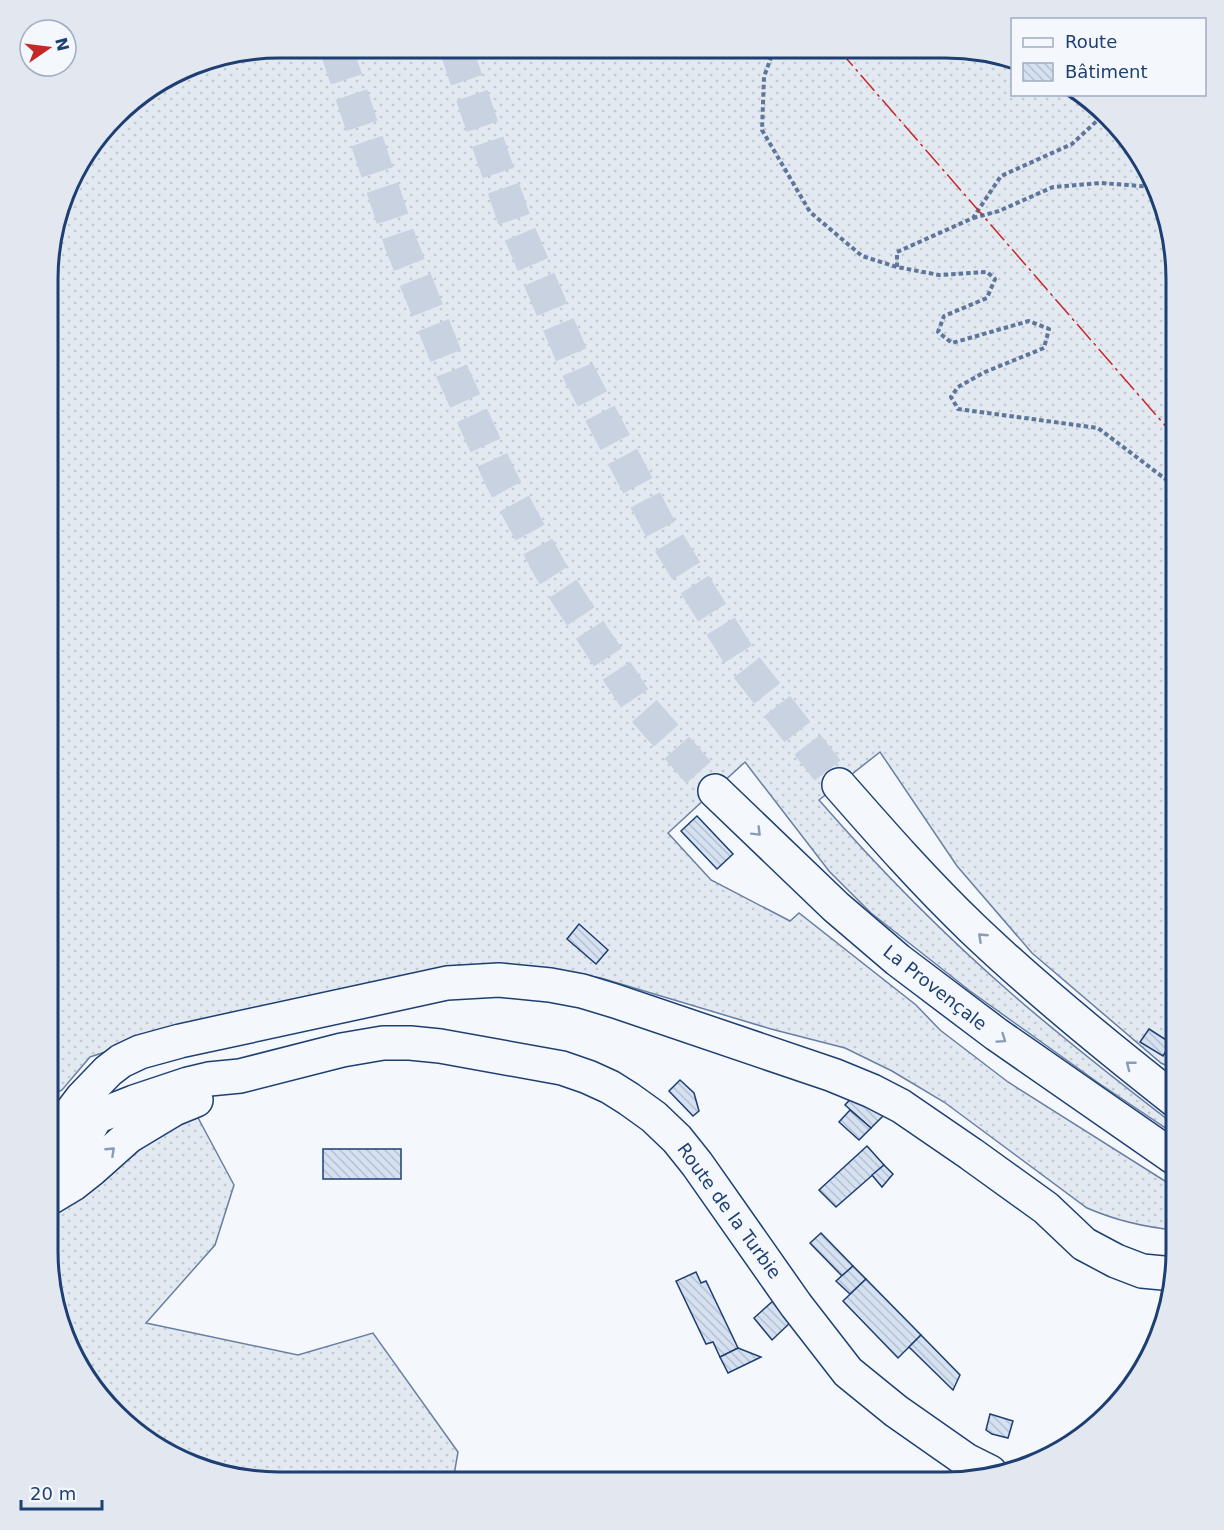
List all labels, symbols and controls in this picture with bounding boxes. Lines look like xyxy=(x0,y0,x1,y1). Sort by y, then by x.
north arrow xyxy=(18,18,78,78)
legend xyxy=(1011,18,1206,96)
text: Route xyxy=(1065,31,1117,52)
text: N xyxy=(51,36,73,53)
text: Bâtiment xyxy=(1065,61,1148,82)
one-way arrow xyxy=(750,825,760,836)
one-way arrow xyxy=(979,933,989,944)
street label: La Provençale xyxy=(879,941,991,1035)
one-way arrow xyxy=(995,1032,1006,1043)
one-way arrow xyxy=(1125,1061,1136,1072)
street label: Route de la Turbie xyxy=(673,1139,786,1283)
one-way arrow xyxy=(105,1147,115,1158)
scale bar xyxy=(21,1473,102,1511)
text: 20 m xyxy=(30,1483,76,1504)

